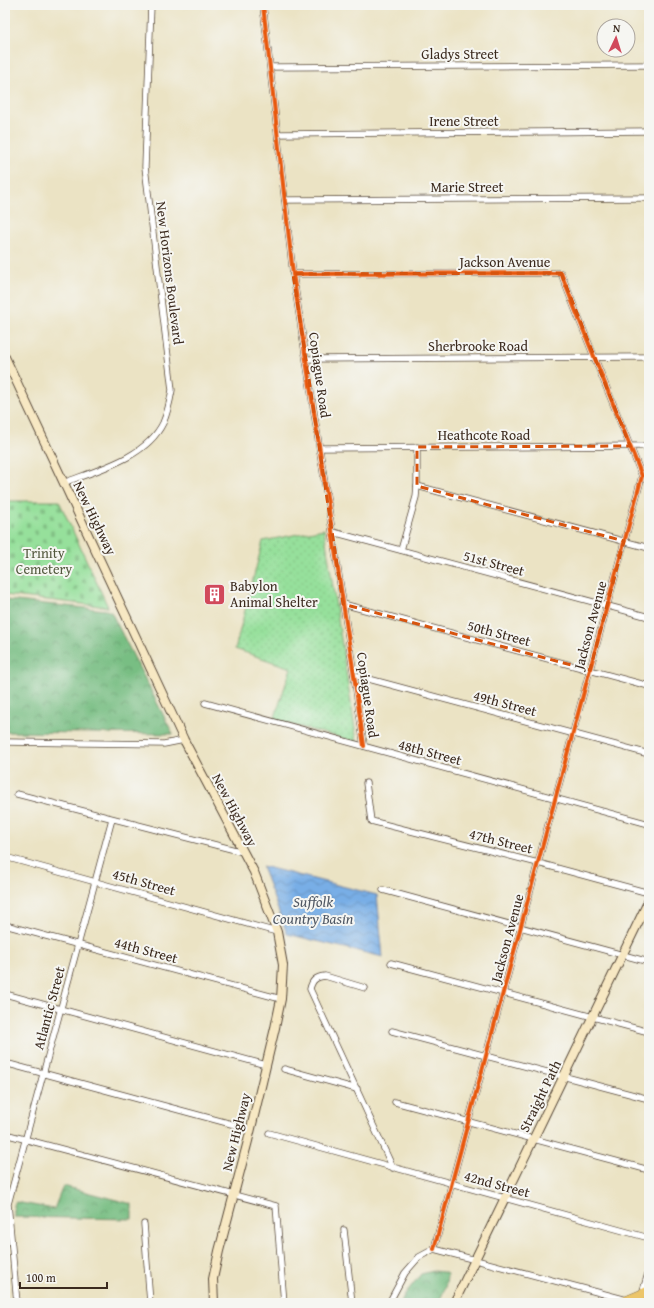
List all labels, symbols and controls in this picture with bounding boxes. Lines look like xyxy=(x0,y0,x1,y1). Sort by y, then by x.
north arrow xyxy=(596,18,636,58)
text: N xyxy=(612,20,622,36)
street label: Gladys Street xyxy=(421,44,499,64)
street label: Irene Street xyxy=(429,111,499,131)
street label: Marie Street xyxy=(431,177,503,197)
street label: New Horizons Boulevard xyxy=(151,200,189,346)
street label: Jackson Avenue xyxy=(458,252,551,272)
street label: Copiague Road xyxy=(304,331,336,420)
street label: Sherbrooke Road xyxy=(428,336,528,356)
street label: Heathcote Road xyxy=(438,425,531,445)
street label: New Highway xyxy=(68,478,122,558)
park label: Trinity Cemetery xyxy=(16,543,72,579)
street label: 51st Street xyxy=(461,545,527,581)
place label: Babylon Animal Shelter xyxy=(230,576,318,612)
street label: Jackson Avenue xyxy=(568,578,612,673)
building icon: Babylon Animal Shelter xyxy=(202,581,228,607)
street label: 50th Street xyxy=(465,615,533,651)
street label: Copiague Road xyxy=(352,651,384,740)
street label: 49th Street xyxy=(471,685,539,721)
street label: 48th Street xyxy=(396,734,464,770)
street label: New Highway xyxy=(207,770,263,850)
street label: 47th Street xyxy=(467,823,535,859)
street label: 45th Street xyxy=(110,863,178,901)
water label: Suffolk Country Basin xyxy=(273,891,354,929)
street label: Jackson Avenue xyxy=(485,891,529,986)
street label: 44th Street xyxy=(112,932,180,968)
street label: Atlantic Street xyxy=(28,964,70,1052)
street label: Straight Path xyxy=(514,1057,566,1135)
street label: New Highway xyxy=(217,1091,255,1173)
street label: 42nd Street xyxy=(462,1166,532,1202)
scale bar xyxy=(20,1264,107,1290)
text: 100 m xyxy=(26,1269,56,1286)

